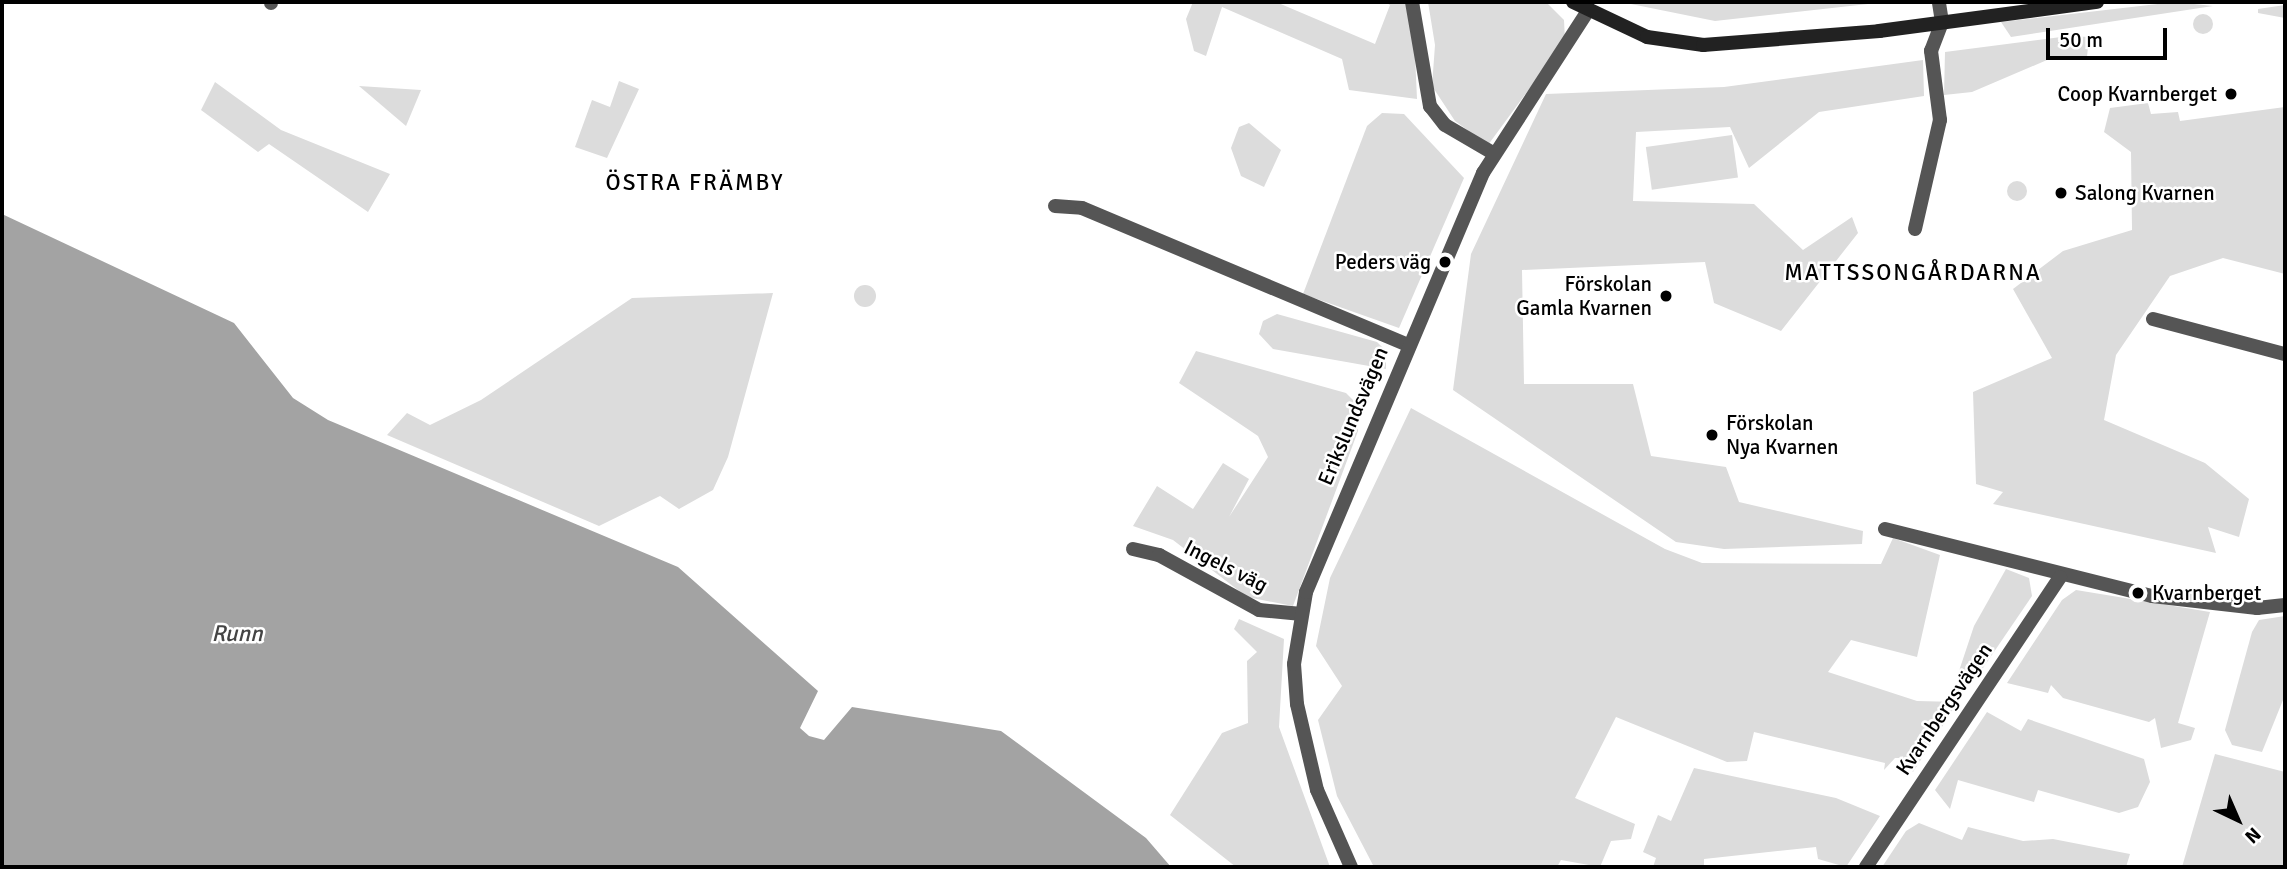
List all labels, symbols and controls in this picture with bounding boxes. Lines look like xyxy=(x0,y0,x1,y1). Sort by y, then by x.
scale bar xyxy=(2049,14,2170,58)
text: 50 m xyxy=(2059,27,2103,53)
place label: Coop Kvarnberget xyxy=(2057,81,2217,107)
marker: Coop Kvarnberget xyxy=(2223,86,2239,102)
district label: ÖSTRA FRÄMBY xyxy=(607,169,783,197)
place label: Salong Kvarnen xyxy=(2075,180,2215,206)
marker: Salong Kvarnen xyxy=(2053,185,2069,201)
place label: Peders väg xyxy=(1335,249,1431,275)
marker: Peders väg xyxy=(1437,254,1453,270)
district label: MATTSSONGÅRDARNA xyxy=(1786,259,2040,287)
place label: Förskolan Gamla Kvarnen xyxy=(1516,271,1652,321)
marker: Förskolan Gamla Kvarnen xyxy=(1658,288,1674,304)
street label: Erikslundsvägen xyxy=(1313,343,1393,489)
place label: Förskolan Nya Kvarnen xyxy=(1726,410,1838,460)
marker: Förskolan Nya Kvarnen xyxy=(1704,427,1720,443)
street label: Ingels väg xyxy=(1180,534,1272,598)
place label: Kvarnberget xyxy=(2152,580,2261,606)
marker: Kvarnberget xyxy=(2130,585,2146,601)
water label: Runn xyxy=(212,620,262,648)
street label: Kvarnbergsvägen xyxy=(1891,638,1997,780)
north arrow xyxy=(2203,785,2273,855)
text: N xyxy=(2239,822,2266,848)

